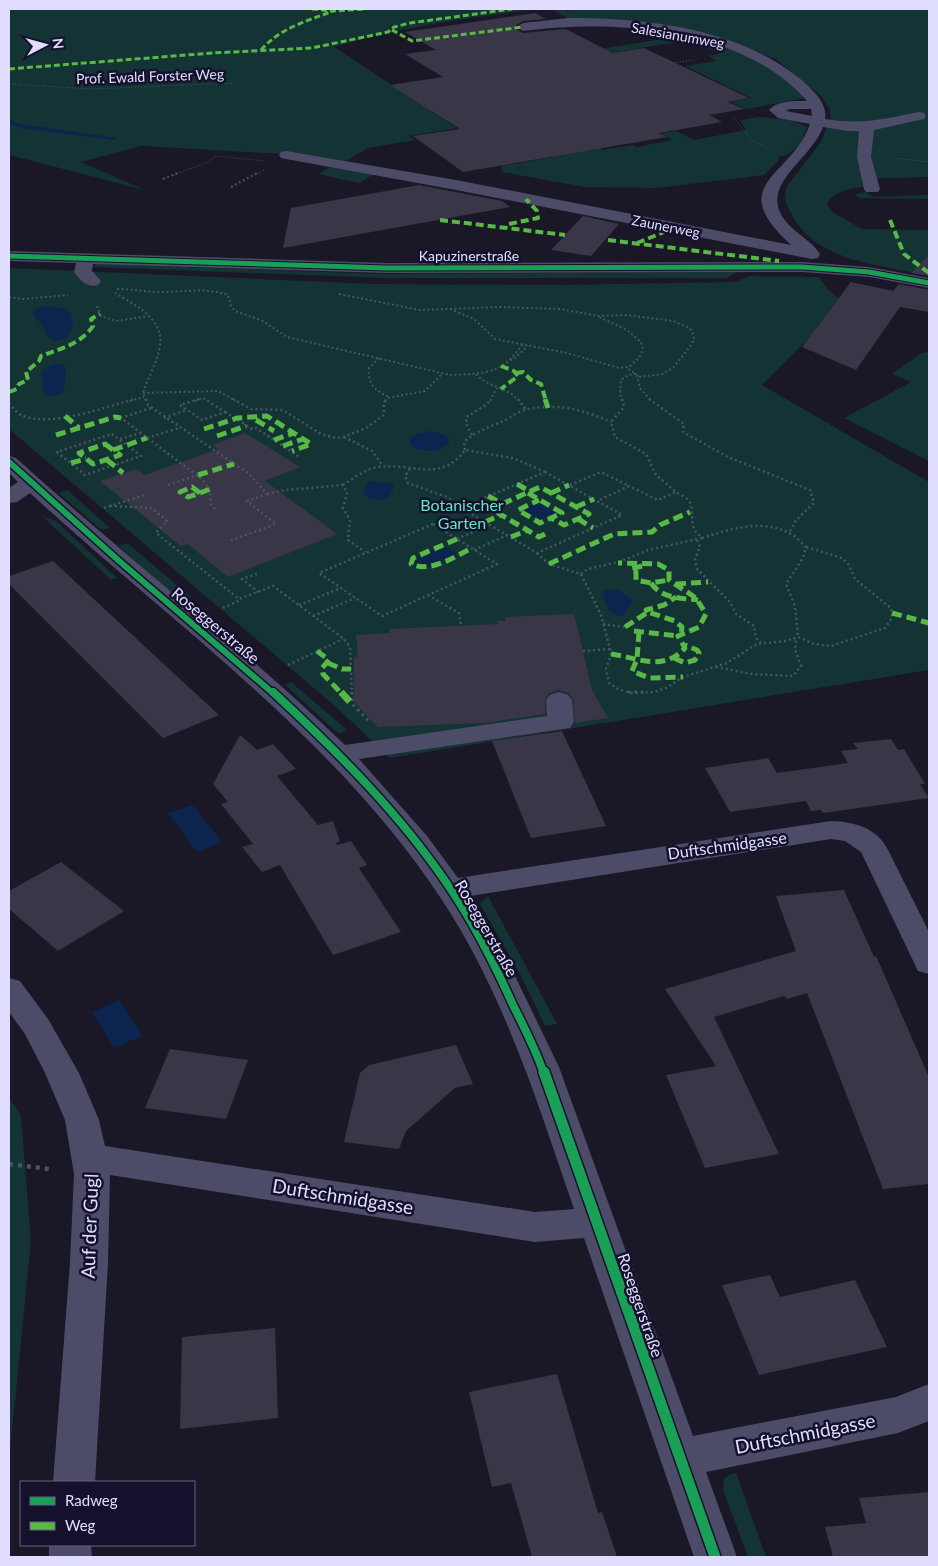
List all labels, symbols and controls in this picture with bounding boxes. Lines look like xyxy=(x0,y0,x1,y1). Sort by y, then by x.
street label: Salesianumweg xyxy=(630,18,726,52)
north arrow xyxy=(20,20,70,70)
text: N xyxy=(49,37,67,50)
street label: Prof. Ewald Forster Weg xyxy=(76,65,224,87)
street label: Zaunerweg xyxy=(631,211,701,241)
street label: Kapuzinerstraße xyxy=(419,247,519,264)
park label: Botanischer Garten xyxy=(420,495,504,532)
street label: Roseggerstraße xyxy=(168,583,264,667)
street label: Duftschmidgasse xyxy=(666,827,788,863)
street label: Roseggerstraße xyxy=(452,876,522,980)
street label: Auf der Gugl xyxy=(76,1173,102,1279)
street label: Duftschmidgasse xyxy=(271,1174,415,1218)
street label: Roseggerstraße xyxy=(614,1251,668,1359)
street label: Duftschmidgasse xyxy=(733,1408,877,1458)
legend xyxy=(20,1481,195,1546)
text: Radweg xyxy=(65,1491,118,1509)
text: Weg xyxy=(65,1516,96,1534)

